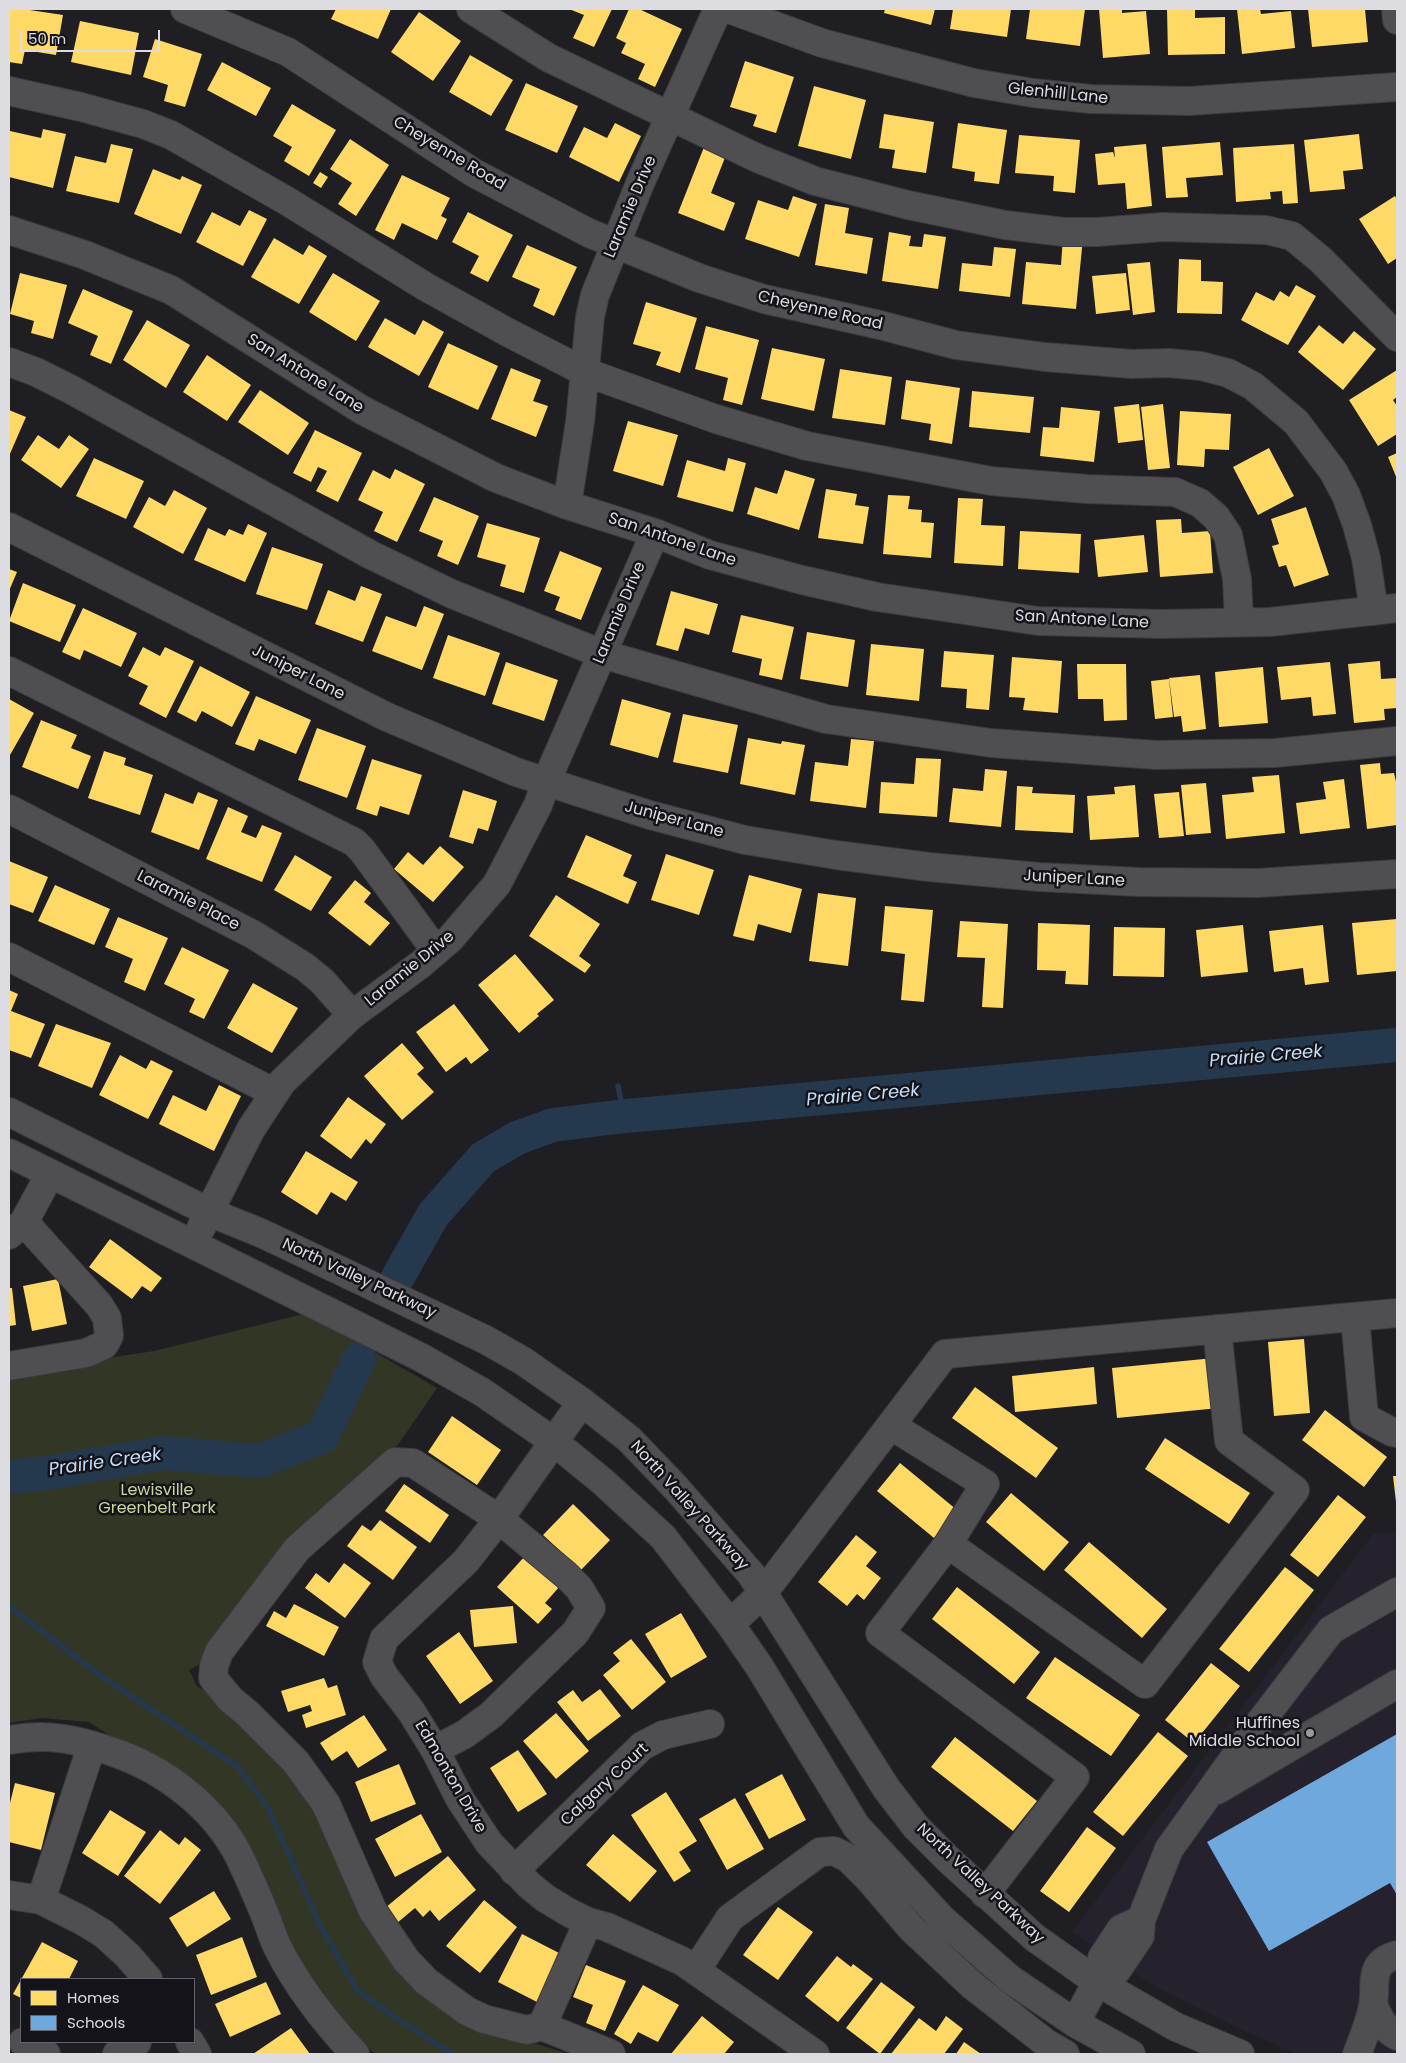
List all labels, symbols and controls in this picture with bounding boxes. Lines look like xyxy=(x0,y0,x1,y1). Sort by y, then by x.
scale bar xyxy=(22,20,162,52)
text: 50 m xyxy=(28,28,66,49)
street label: Glenhill Lane xyxy=(1007,79,1109,109)
street label: Cheyenne Road xyxy=(389,113,509,195)
street label: Laramie Drive xyxy=(601,153,661,261)
street label: Cheyenne Road xyxy=(756,287,884,335)
street label: San Antone Lane xyxy=(243,330,367,418)
street label: San Antone Lane xyxy=(605,509,739,571)
street label: Laramie Drive xyxy=(590,559,650,667)
street label: San Antone Lane xyxy=(1015,607,1149,633)
street label: Juniper Lane xyxy=(248,641,348,705)
street label: Juniper Lane xyxy=(622,798,726,842)
street label: Laramie Place xyxy=(133,867,243,935)
street label: Juniper Lane xyxy=(1023,867,1125,891)
street label: Laramie Drive xyxy=(362,927,458,1011)
water label: Prairie Creek xyxy=(1208,1041,1324,1073)
water label: Prairie Creek xyxy=(805,1080,921,1112)
street label: North Valley Parkway xyxy=(279,1235,439,1323)
street label: North Valley Parkway xyxy=(626,1437,752,1575)
water label: Prairie Creek xyxy=(47,1444,163,1482)
park label: Lewisville Greenbelt Park xyxy=(98,1481,216,1519)
place label: Huffines Middle School xyxy=(1189,1714,1300,1752)
street label: Edmonton Drive xyxy=(410,1717,490,1837)
marker: Huffines Middle School xyxy=(1304,1727,1316,1739)
street label: Calgary Court xyxy=(557,1740,653,1830)
street label: North Valley Parkway xyxy=(912,1820,1048,1948)
legend xyxy=(20,1978,195,2043)
text: Homes xyxy=(67,1987,120,2008)
text: Schools xyxy=(67,2012,125,2033)

